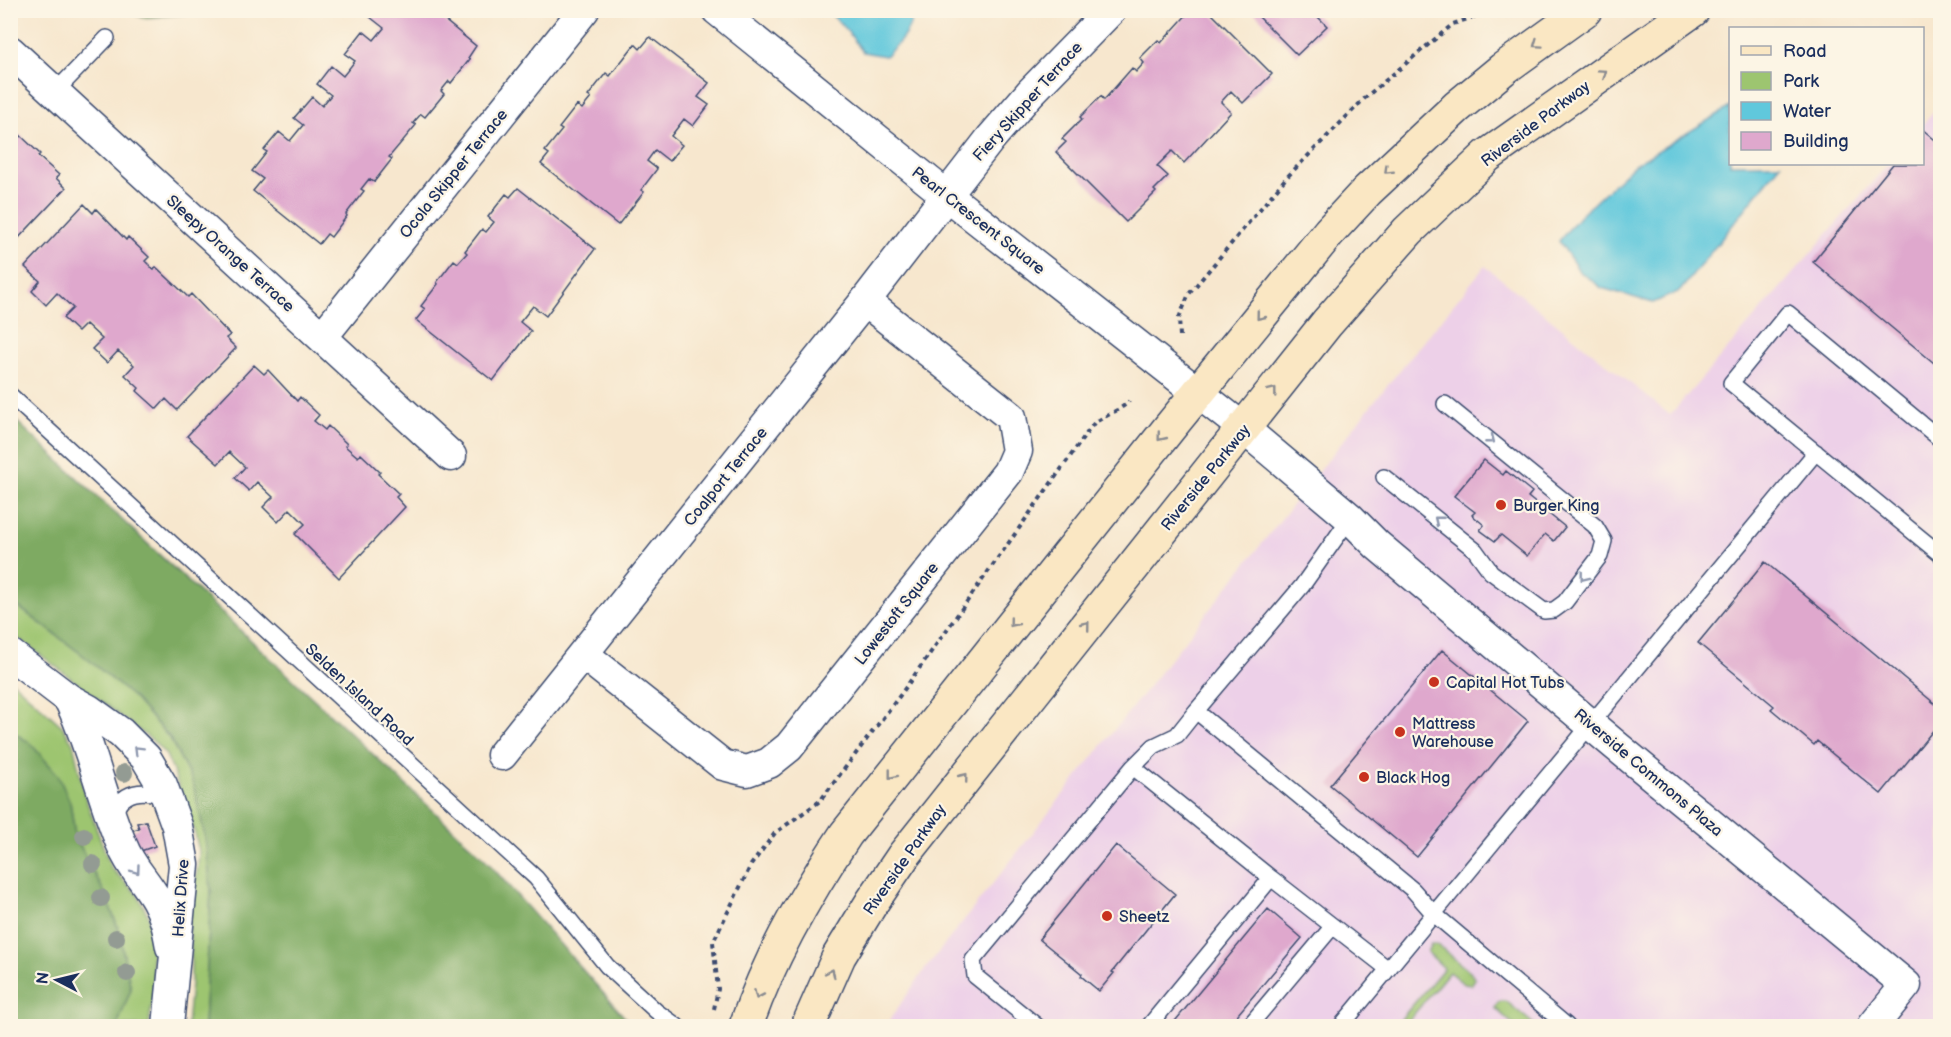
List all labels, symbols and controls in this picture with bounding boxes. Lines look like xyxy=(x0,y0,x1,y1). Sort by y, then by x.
legend xyxy=(1729,27,1924,165)
one-way arrow xyxy=(1533,37,1544,48)
street label: Fiery Skipper Terrace xyxy=(969,38,1087,166)
text: Road xyxy=(1783,41,1827,62)
one-way arrow xyxy=(1597,69,1608,80)
text: Park xyxy=(1783,71,1819,92)
street label: Riverside Parkway xyxy=(1478,77,1595,171)
text: Water xyxy=(1783,101,1831,122)
street label: Ocola Skipper Terrace xyxy=(396,105,512,242)
text: Building xyxy=(1783,131,1849,152)
street label: Pearl Crescent Square xyxy=(908,163,1049,279)
one-way arrow xyxy=(1385,163,1395,174)
street label: Sleepy Orange Terrace xyxy=(162,192,298,317)
one-way arrow xyxy=(1256,310,1267,321)
one-way arrow xyxy=(1266,386,1277,397)
street label: Riverside Parkway xyxy=(1158,420,1255,535)
street label: Coalport Terrace xyxy=(680,423,772,530)
one-way arrow xyxy=(1158,431,1169,442)
one-way arrow xyxy=(1484,433,1495,444)
place label: Burger King xyxy=(1513,497,1600,516)
marker: Burger King xyxy=(1494,498,1508,512)
one-way arrow xyxy=(1434,517,1445,528)
street label: Lowestoft Square xyxy=(851,558,943,669)
one-way arrow xyxy=(1580,571,1591,582)
one-way arrow xyxy=(1010,616,1021,627)
one-way arrow xyxy=(1079,621,1090,632)
street label: Selden Island Road xyxy=(301,640,417,750)
place label: Capital Hot Tubs xyxy=(1446,674,1565,693)
marker: Capital Hot Tubs xyxy=(1427,675,1441,689)
street label: Riverside Commons Plaza xyxy=(1570,705,1726,841)
place label: Mattress Warehouse xyxy=(1412,715,1494,752)
marker: Mattress Warehouse xyxy=(1393,725,1407,739)
one-way arrow xyxy=(134,746,145,757)
one-way arrow xyxy=(888,768,899,779)
place label: Black Hog xyxy=(1376,769,1450,788)
marker: Black Hog xyxy=(1357,770,1371,784)
one-way arrow xyxy=(957,773,968,784)
street label: Riverside Parkway xyxy=(860,800,951,919)
street label: Helix Drive xyxy=(169,858,194,938)
one-way arrow xyxy=(128,864,139,875)
place label: Sheetz xyxy=(1119,908,1169,927)
marker: Sheetz xyxy=(1100,909,1114,923)
north arrow xyxy=(27,950,87,1010)
one-way arrow xyxy=(824,968,836,979)
text: N xyxy=(33,971,54,985)
one-way arrow xyxy=(754,988,766,999)

